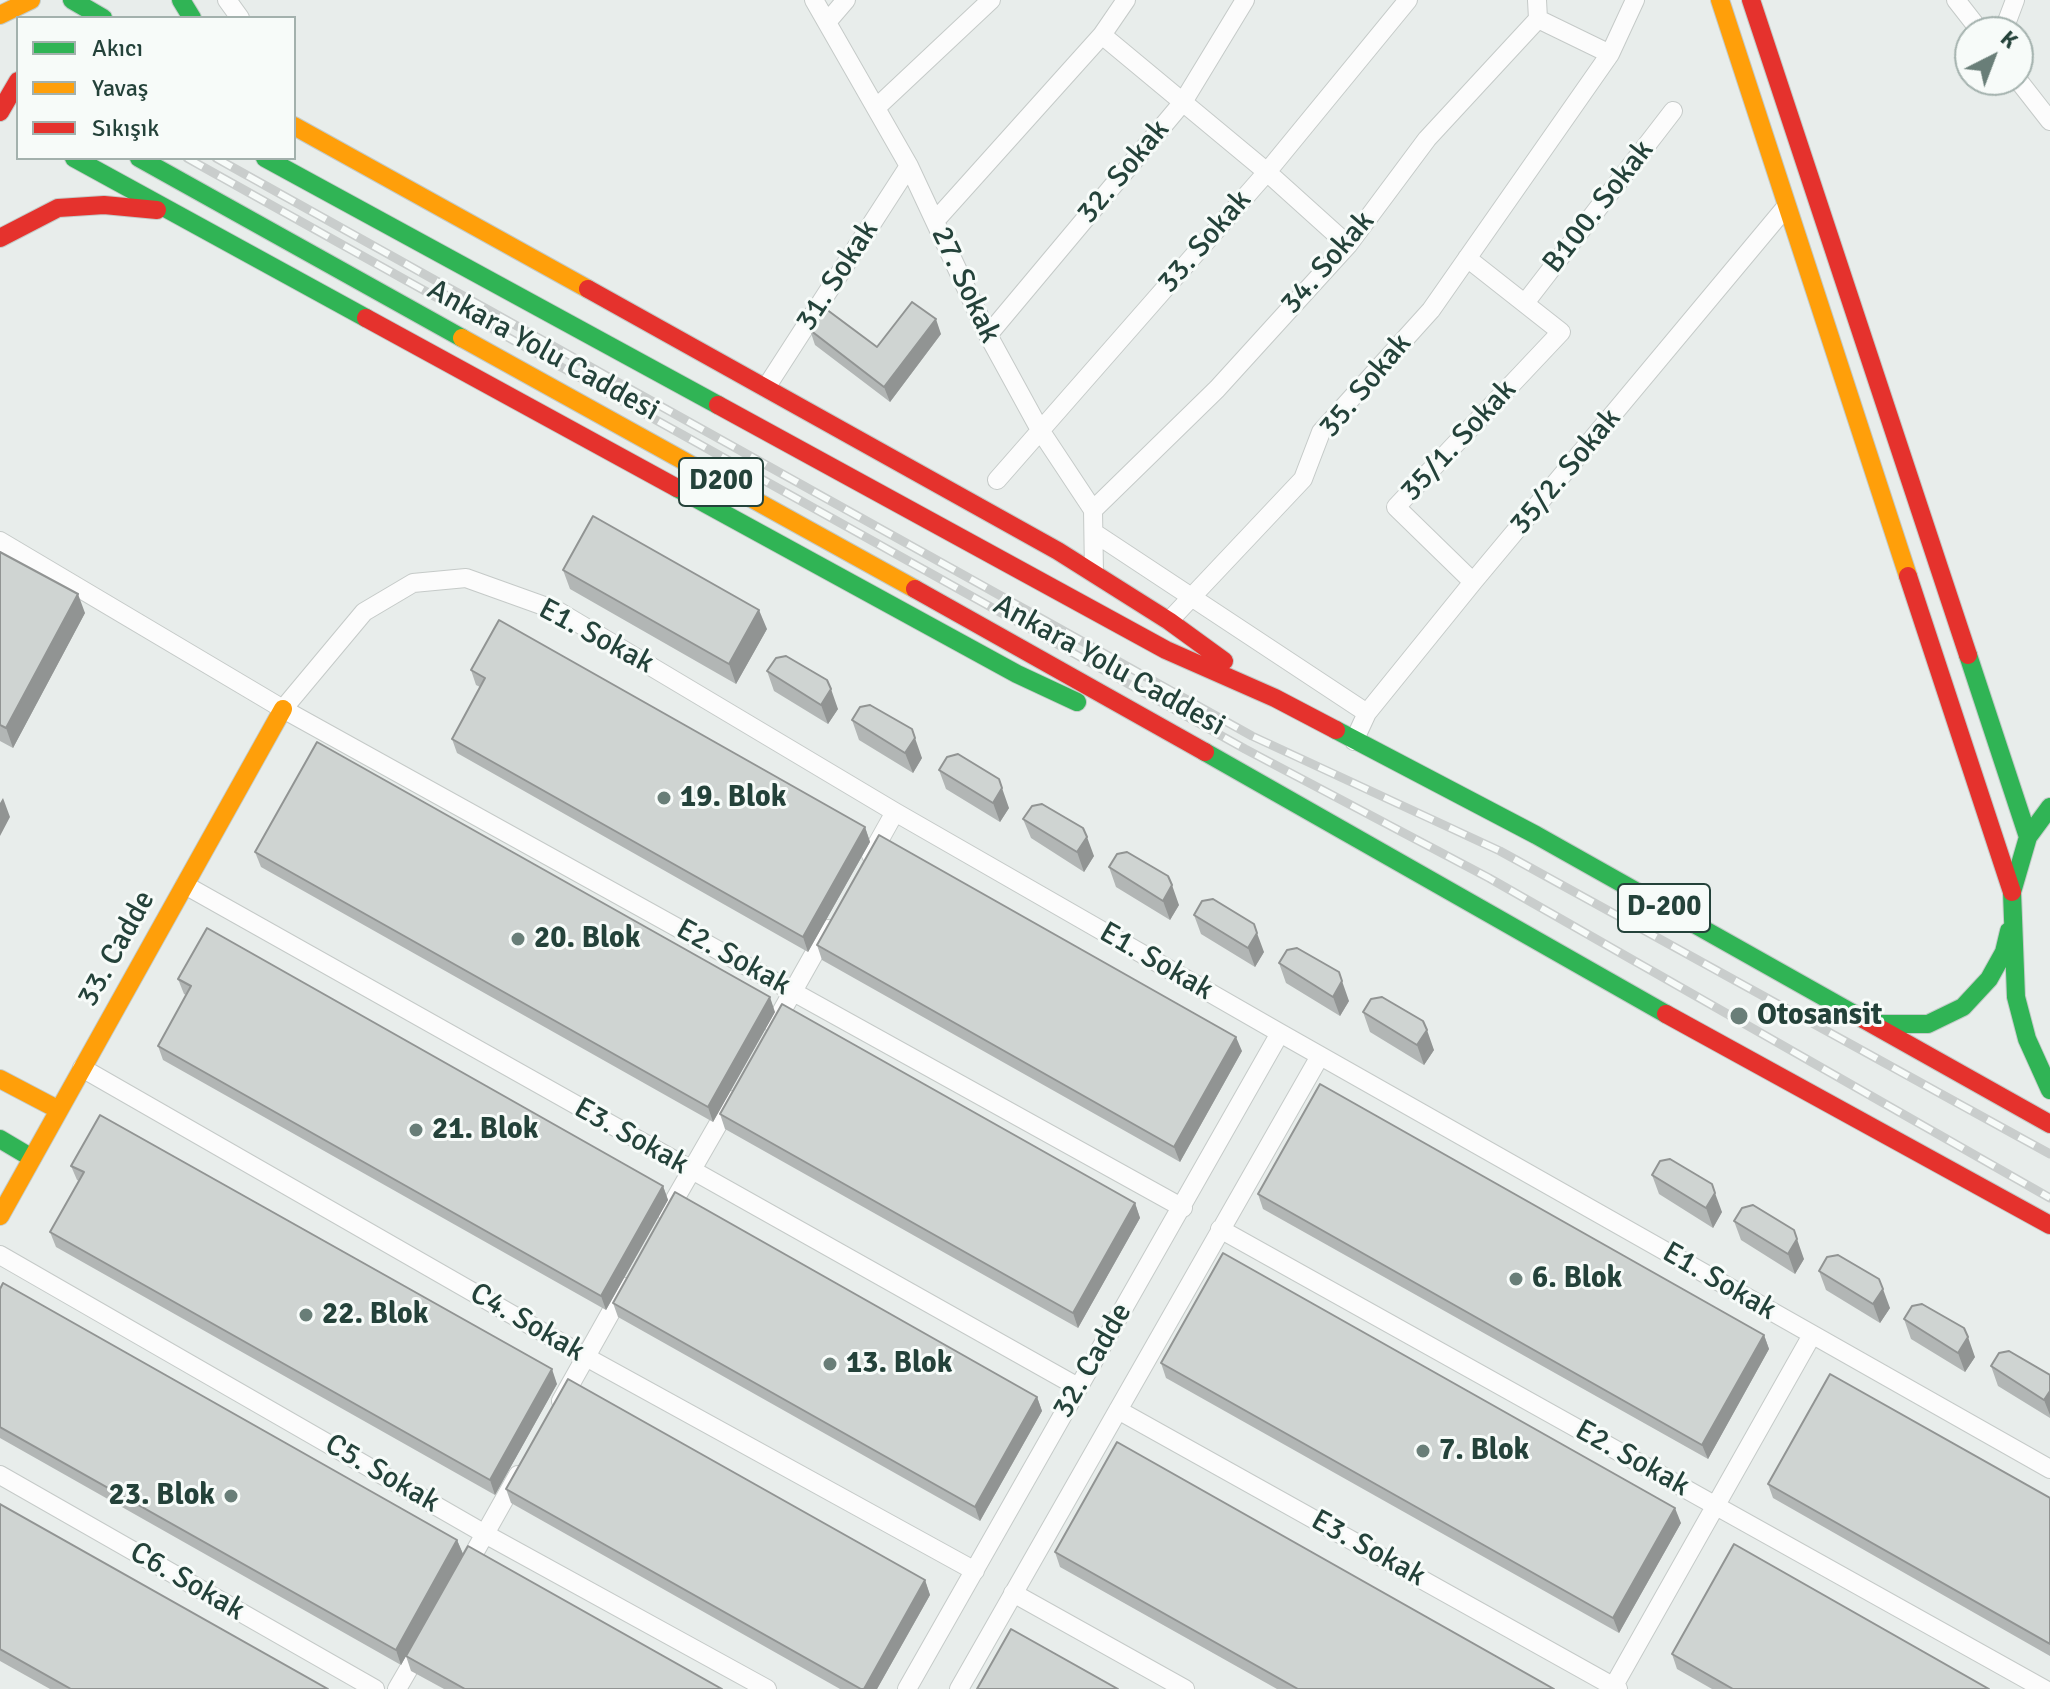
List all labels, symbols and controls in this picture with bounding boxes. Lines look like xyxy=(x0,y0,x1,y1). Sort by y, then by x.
legend xyxy=(16,16,296,160)
north arrow xyxy=(1954,16,2034,96)
text: K xyxy=(1995,25,2023,54)
text: Akıcı xyxy=(92,33,143,63)
text: Yavaş xyxy=(92,73,148,103)
text: Sıkışık xyxy=(92,113,159,143)
street label: 32. Sokak xyxy=(1070,113,1178,231)
street label: B100. Sokak xyxy=(1536,133,1662,281)
street label: 33. Sokak xyxy=(1151,183,1259,301)
street label: 34. Sokak xyxy=(1274,204,1382,322)
street label: 31. Sokak xyxy=(789,214,887,338)
street label: 27. Sokak xyxy=(922,221,1008,349)
street label: Ankara Yolu Caddesi xyxy=(421,272,665,430)
street label: 35. Sokak xyxy=(1312,327,1420,445)
street label: 35/1. Sokak xyxy=(1394,373,1524,509)
street label: 35/2. Sokak xyxy=(1503,402,1629,542)
road number: D200 xyxy=(679,458,763,506)
street label: Ankara Yolu Caddesi xyxy=(987,587,1231,745)
street label: E1. Sokak xyxy=(532,592,660,682)
place label: 19. Blok xyxy=(680,780,786,816)
marker: 19. Blok xyxy=(655,789,673,807)
road number: D-200 xyxy=(1618,884,1710,932)
street label: 33. Cadde xyxy=(71,885,163,1013)
street label: E2. Sokak xyxy=(670,912,796,1004)
street label: E1. Sokak xyxy=(1093,915,1219,1009)
place label: 20. Blok xyxy=(534,921,640,957)
marker: 20. Blok xyxy=(509,930,527,948)
place label: Otosansit xyxy=(1757,998,1882,1034)
marker: Otosansit xyxy=(1728,1005,1750,1027)
street label: E3. Sokak xyxy=(568,1091,694,1183)
place label: 21. Blok xyxy=(432,1112,538,1148)
marker: 21. Blok xyxy=(407,1121,425,1139)
street label: E1. Sokak xyxy=(1656,1235,1782,1329)
place label: 6. Blok xyxy=(1532,1261,1622,1297)
marker: 6. Blok xyxy=(1507,1270,1525,1288)
street label: C4. Sokak xyxy=(463,1276,591,1370)
place label: 22. Blok xyxy=(322,1297,428,1333)
street label: 32. Cadde xyxy=(1046,1297,1140,1425)
marker: 22. Blok xyxy=(297,1306,315,1324)
place label: 13. Blok xyxy=(846,1346,952,1382)
marker: 13. Blok xyxy=(821,1355,839,1373)
street label: E2. Sokak xyxy=(1569,1413,1695,1505)
street label: C5. Sokak xyxy=(318,1427,446,1521)
place label: 7. Blok xyxy=(1439,1433,1529,1469)
marker: 7. Blok xyxy=(1414,1442,1432,1460)
place label: 23. Blok xyxy=(109,1478,215,1514)
marker: 23. Blok xyxy=(222,1487,240,1505)
street label: E3. Sokak xyxy=(1305,1503,1431,1595)
street label: C6. Sokak xyxy=(123,1535,251,1629)

